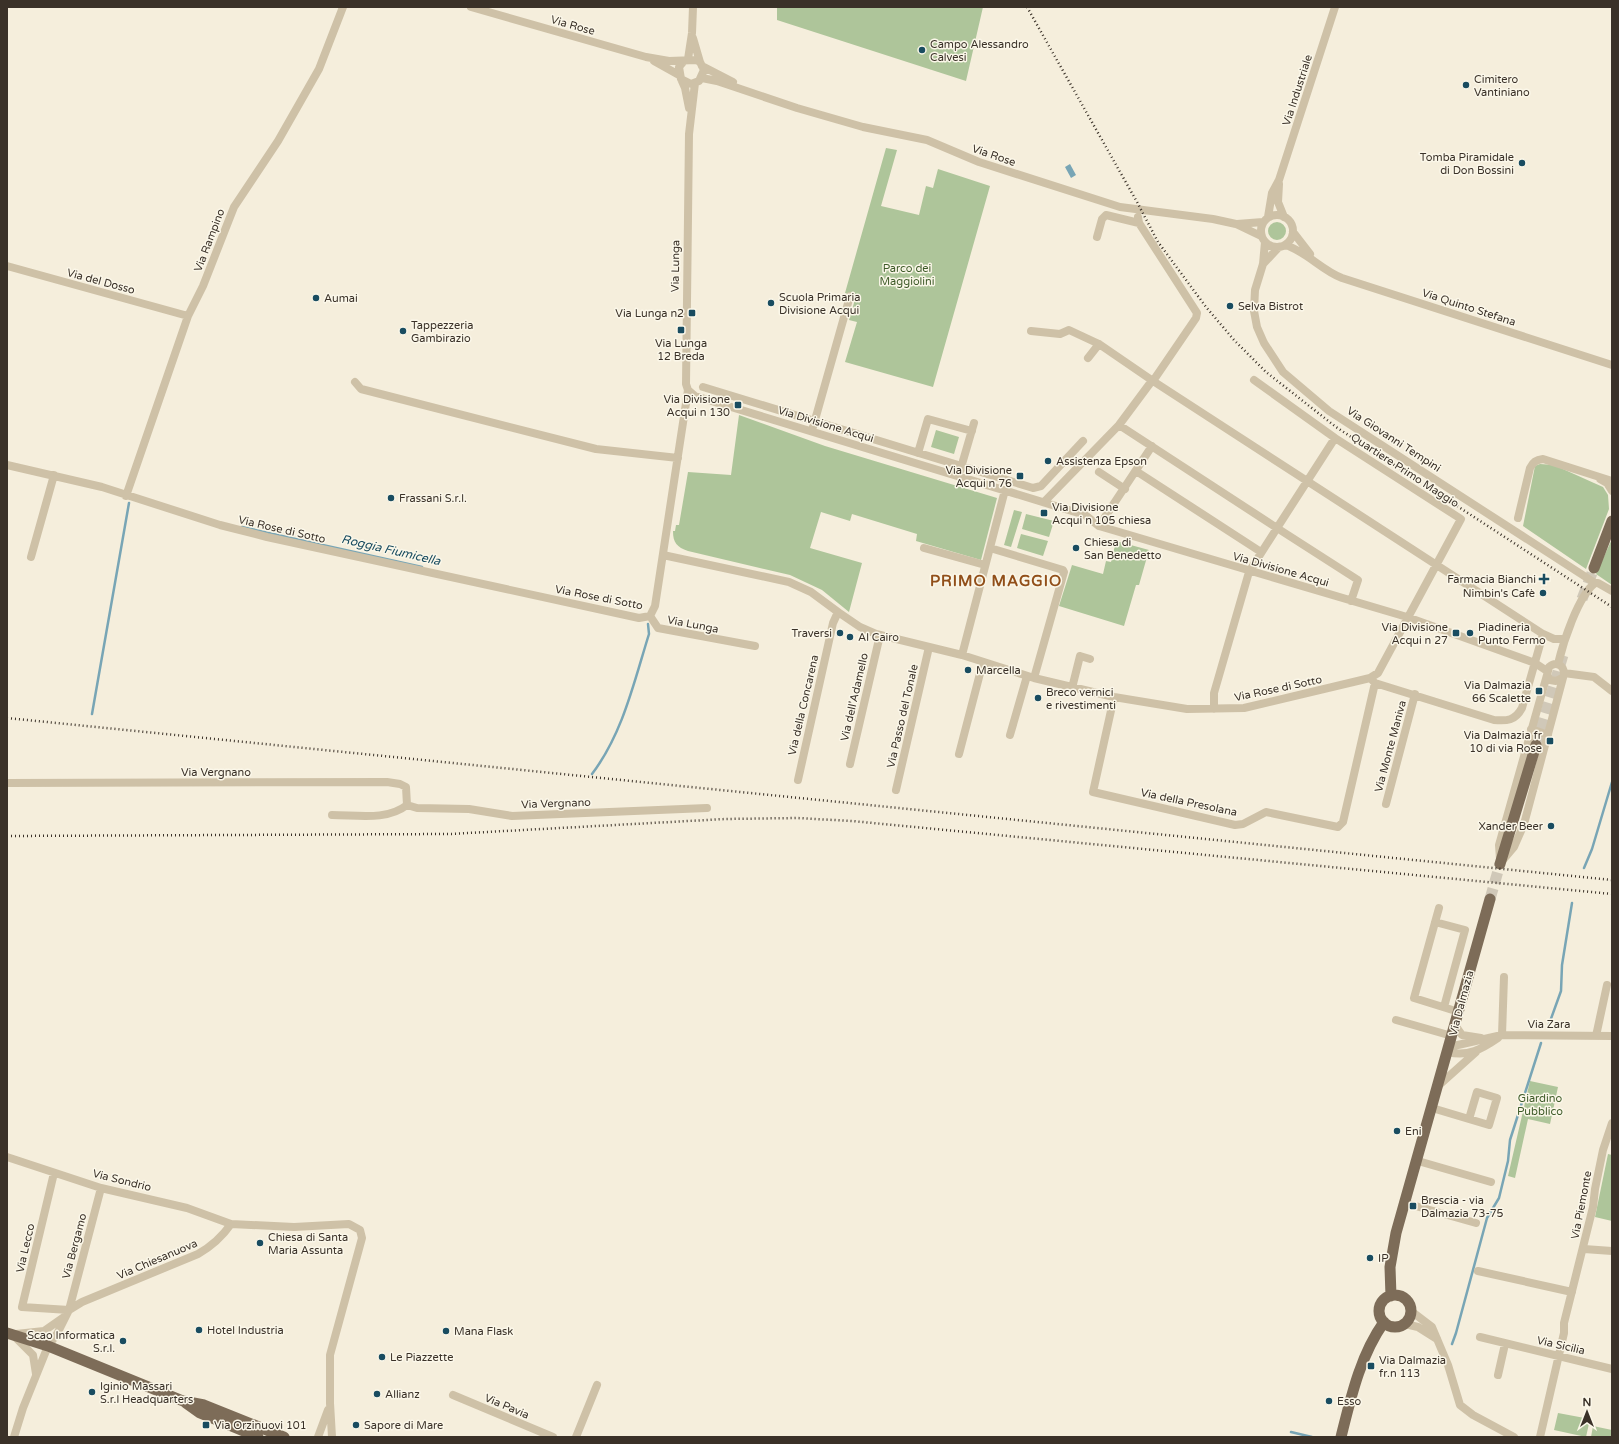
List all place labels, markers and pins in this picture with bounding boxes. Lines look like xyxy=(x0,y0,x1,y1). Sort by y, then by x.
place label: Campo Alessandro Calvesi xyxy=(930,38,1029,64)
marker: Campo Alessandro Calvesi xyxy=(917,45,927,55)
place label: Cimitero Vantiniano xyxy=(1474,73,1530,99)
marker: Cimitero Vantiniano xyxy=(1461,80,1471,90)
place label: Tomba Piramidale di Don Bossini xyxy=(1420,151,1514,177)
marker: Tomba Piramidale di Don Bossini xyxy=(1517,158,1527,168)
place label: Scuola Primaria Divisione Acqui xyxy=(779,291,860,317)
place label: Aumai xyxy=(324,292,358,305)
marker: Aumai xyxy=(311,293,321,303)
marker: Scuola Primaria Divisione Acqui xyxy=(766,298,776,308)
place label: Selva Bistrot xyxy=(1238,300,1303,313)
marker: Selva Bistrot xyxy=(1225,301,1235,311)
place label: Via Lunga n2 xyxy=(615,307,684,320)
marker: Via Lunga n2 xyxy=(687,308,697,318)
place label: Tappezzeria Gambirazio xyxy=(411,319,473,345)
marker: Via Lunga 12 Breda xyxy=(676,325,686,335)
marker: Tappezzeria Gambirazio xyxy=(398,326,408,336)
place label: Via Lunga 12 Breda xyxy=(655,337,707,363)
place label: Via Divisione Acqui n 130 xyxy=(664,393,730,419)
marker: Via Divisione Acqui n 130 xyxy=(733,400,743,410)
place label: Assistenza Epson xyxy=(1056,455,1147,468)
marker: Assistenza Epson xyxy=(1043,456,1053,466)
place label: Via Divisione Acqui n 76 xyxy=(946,464,1012,490)
marker: Via Divisione Acqui n 76 xyxy=(1015,471,1025,481)
place label: Frassani S.r.l. xyxy=(399,492,467,505)
marker: Frassani S.r.l. xyxy=(386,493,396,503)
place label: Via Divisione Acqui n 105 chiesa xyxy=(1052,501,1151,527)
marker: Via Divisione Acqui n 105 chiesa xyxy=(1039,508,1049,518)
place label: Chiesa di San Benedetto xyxy=(1084,536,1162,562)
marker: Chiesa di San Benedetto xyxy=(1071,543,1081,553)
place label: Farmacia Bianchi xyxy=(1447,573,1536,586)
marker: Farmacia Bianchi xyxy=(1539,574,1549,584)
place label: Nimbin's Cafè xyxy=(1463,587,1535,600)
marker: Nimbin's Cafè xyxy=(1538,588,1548,598)
place label: Via Divisione Acqui n 27 xyxy=(1382,621,1448,647)
place label: Piadineria Punto Fermo xyxy=(1478,621,1546,647)
place label: Traversi xyxy=(791,627,832,640)
marker: Traversi xyxy=(835,628,845,638)
marker: Via Divisione Acqui n 27 xyxy=(1451,628,1461,638)
marker: Piadineria Punto Fermo xyxy=(1465,628,1475,638)
place label: Al Cairo xyxy=(858,631,899,644)
marker: Al Cairo xyxy=(845,632,855,642)
place label: Marcella xyxy=(976,664,1021,677)
marker: Marcella xyxy=(963,665,973,675)
place label: Via Dalmazia 66 Scalette xyxy=(1464,679,1531,705)
place label: Breco vernici e rivestimenti xyxy=(1046,686,1116,712)
marker: Via Dalmazia 66 Scalette xyxy=(1534,686,1544,696)
marker: Breco vernici e rivestimenti xyxy=(1033,693,1043,703)
place label: Via Dalmazia fr 10 di via Rose xyxy=(1464,729,1543,755)
marker: Via Dalmazia fr 10 di via Rose xyxy=(1545,736,1555,746)
place label: Xander Beer xyxy=(1478,820,1544,833)
marker: Xander Beer xyxy=(1546,821,1556,831)
place label: Eni xyxy=(1405,1125,1421,1138)
marker: Eni xyxy=(1392,1126,1402,1136)
place label: Brescia - via Dalmazia 73-75 xyxy=(1421,1194,1504,1220)
marker: Brescia - via Dalmazia 73-75 xyxy=(1408,1201,1418,1211)
place label: Chiesa di Santa Maria Assunta xyxy=(268,1231,348,1257)
marker: Chiesa di Santa Maria Assunta xyxy=(255,1238,265,1248)
place label: IP xyxy=(1378,1252,1389,1265)
marker: IP xyxy=(1365,1253,1375,1263)
place label: Hotel Industria xyxy=(207,1324,284,1337)
marker: Hotel Industria xyxy=(194,1325,204,1335)
place label: Mana Flask xyxy=(454,1325,513,1338)
marker: Mana Flask xyxy=(441,1326,451,1336)
place label: Scao Informatica S.r.l. xyxy=(27,1329,115,1355)
marker: Scao Informatica S.r.l. xyxy=(118,1336,128,1346)
place label: Le Piazzette xyxy=(390,1351,453,1364)
marker: Le Piazzette xyxy=(377,1352,387,1362)
place label: Via Dalmazia fr.n 113 xyxy=(1379,1354,1446,1380)
marker: Via Dalmazia fr.n 113 xyxy=(1366,1361,1376,1371)
place label: Iginio Massari S.r.l Headquarters xyxy=(100,1380,193,1406)
marker: Iginio Massari S.r.l Headquarters xyxy=(87,1387,97,1397)
place label: Allianz xyxy=(385,1388,420,1401)
marker: Allianz xyxy=(372,1389,382,1399)
place label: Esso xyxy=(1337,1395,1362,1408)
marker: Esso xyxy=(1324,1396,1334,1406)
place label: Via Orzinuovi 101 xyxy=(214,1419,307,1432)
place label: Sapore di Mare xyxy=(364,1419,443,1432)
marker: Via Orzinuovi 101 xyxy=(201,1420,211,1430)
marker: Sapore di Mare xyxy=(351,1420,361,1430)

